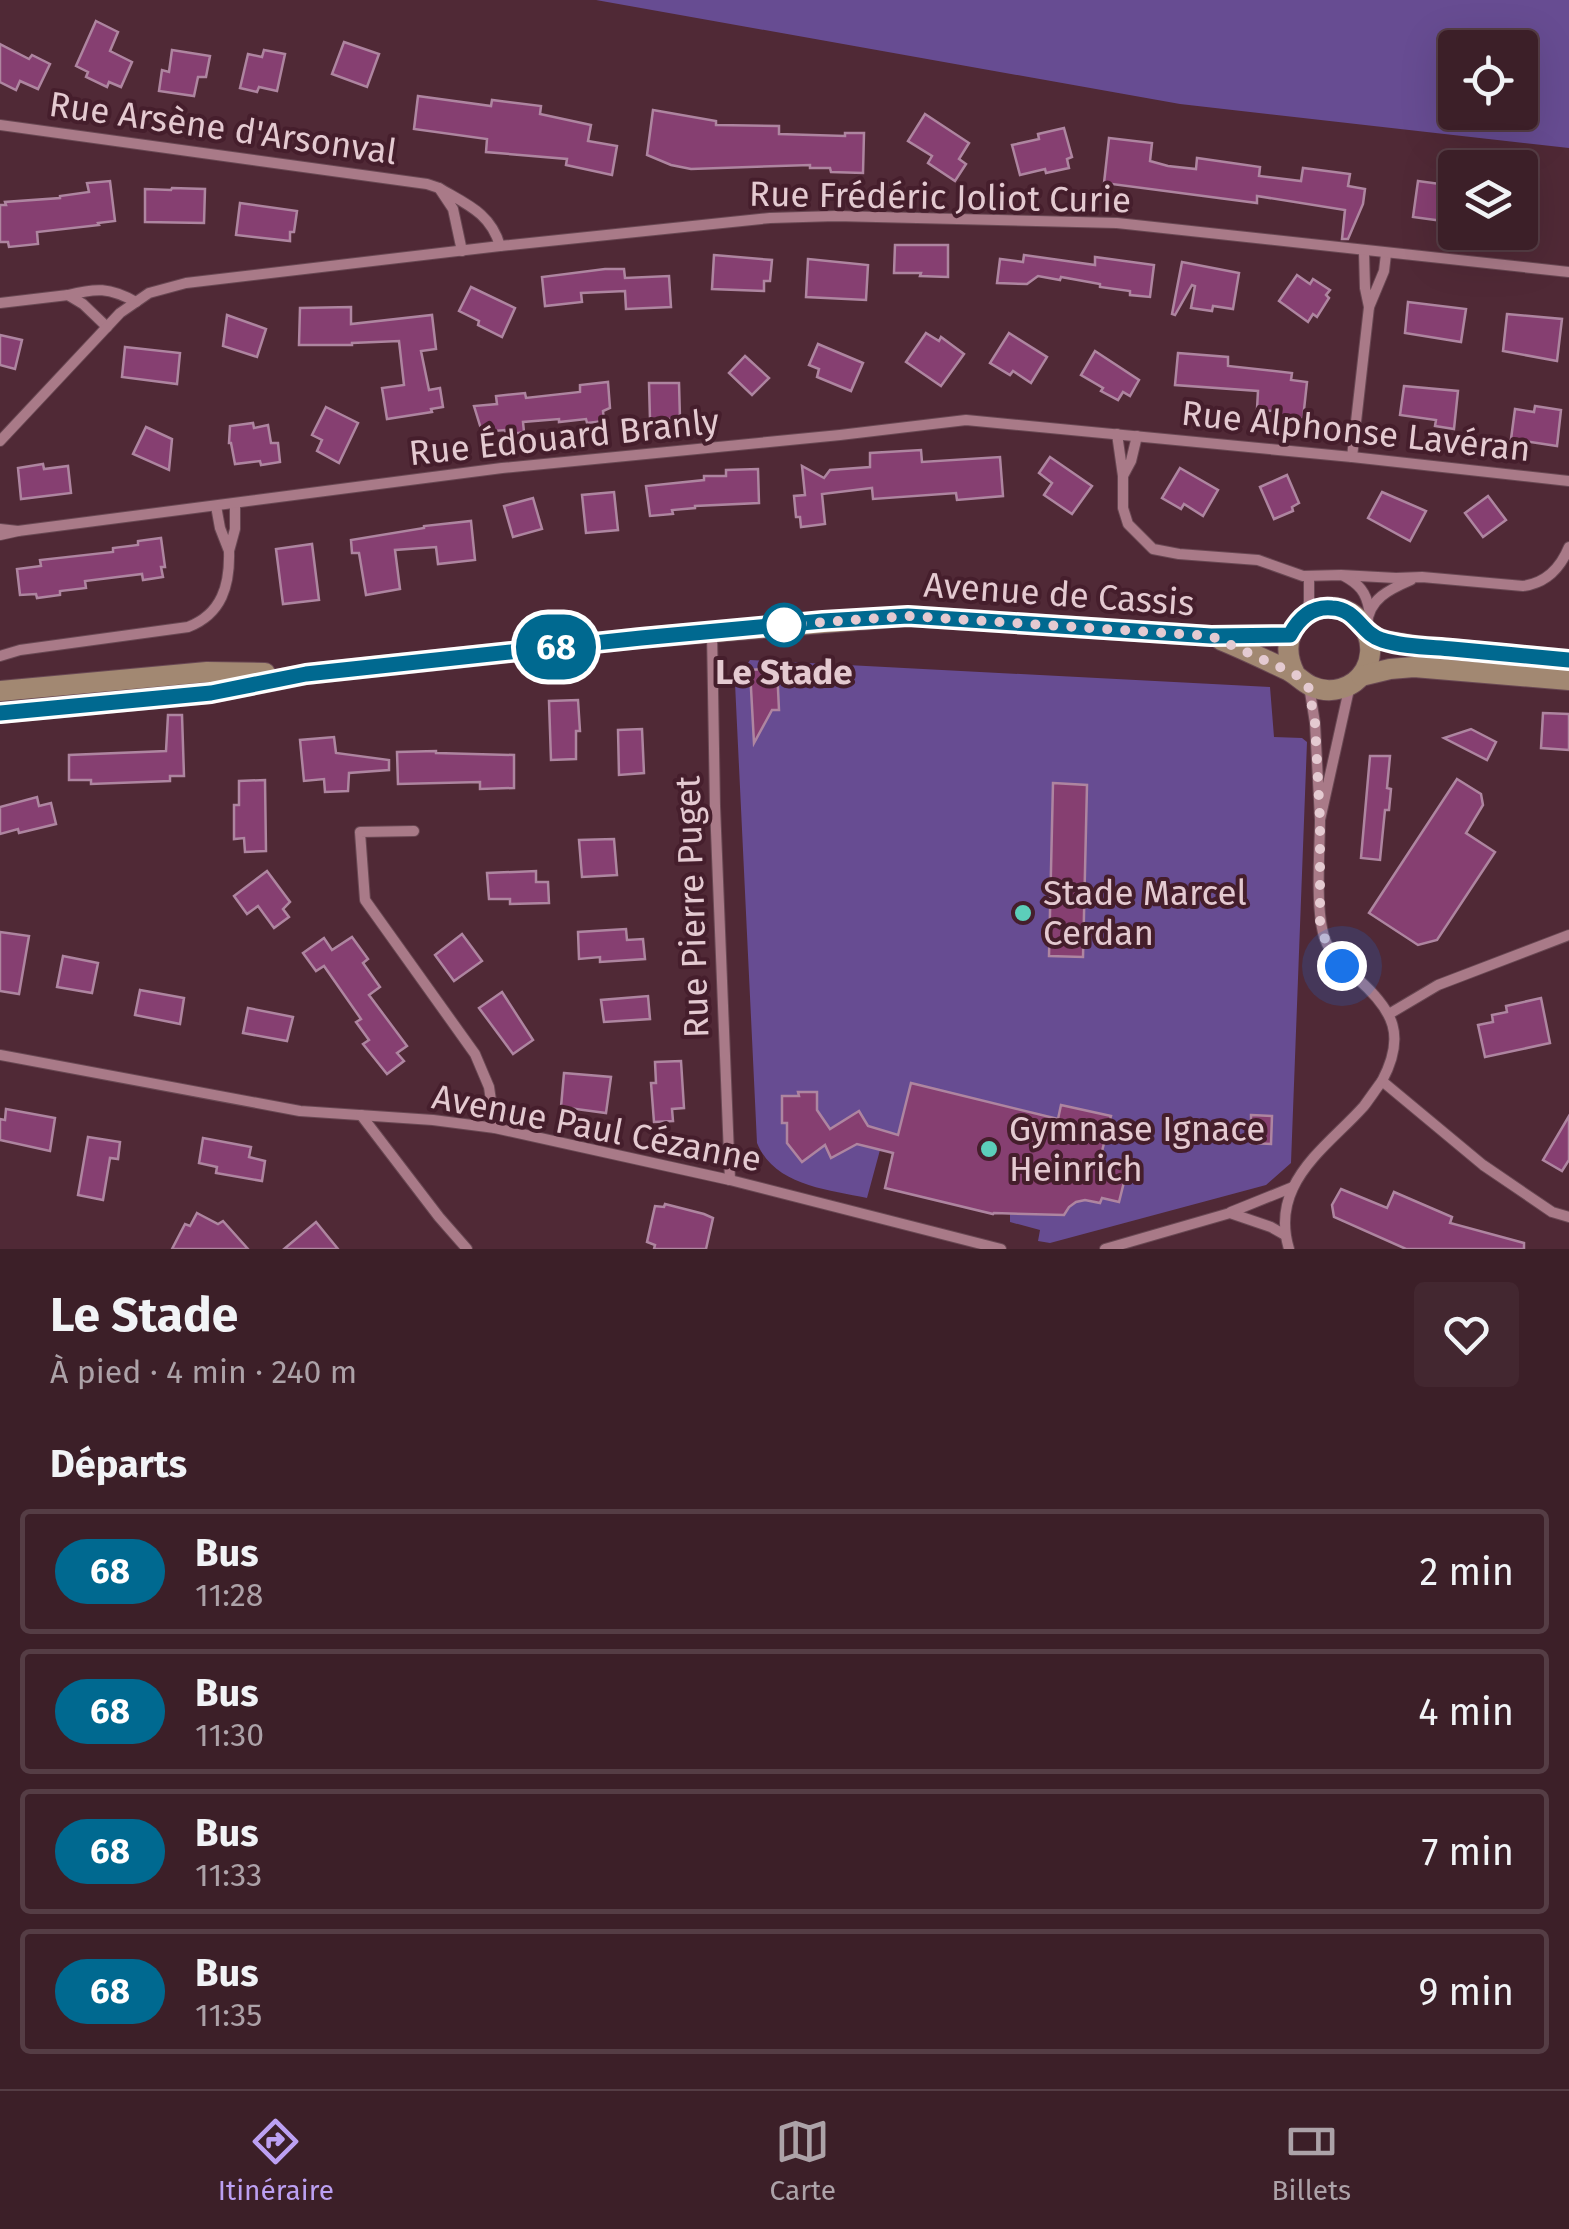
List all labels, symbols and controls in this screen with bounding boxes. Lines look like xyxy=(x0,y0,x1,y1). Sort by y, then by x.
map controls xyxy=(1438,30,1538,250)
button: locate xyxy=(1438,30,1538,130)
street label: Rue Arsène d'Arsonval xyxy=(47,83,399,173)
button: layers xyxy=(1438,150,1538,250)
street label: Rue Frédéric Joliot Curie xyxy=(749,173,1131,221)
street label: Rue Alphonse Lavéran xyxy=(1179,392,1533,470)
street label: Rue Édouard Branly xyxy=(407,400,721,474)
street label: Avenue de Cassis xyxy=(922,564,1196,624)
marker: Le Stade xyxy=(763,604,805,646)
line badge: 68 xyxy=(511,614,601,680)
text: 68 xyxy=(536,626,576,668)
place label: Le Stade xyxy=(715,651,853,693)
street label: Rue Pierre Puget xyxy=(666,775,718,1039)
place label: Stade Marcel Cerdan xyxy=(1043,872,1247,954)
marker: Stade Marcel Cerdan xyxy=(1012,902,1034,924)
your location xyxy=(1317,941,1367,991)
street label: Avenue Paul Cézanne xyxy=(429,1075,765,1181)
place label: Gymnase Ignace Heinrich xyxy=(1009,1108,1265,1190)
marker: Gymnase Ignace Heinrich xyxy=(978,1138,1000,1160)
button: heart xyxy=(1414,1282,1519,1387)
text: Le Stade xyxy=(50,1286,238,1344)
text: À pied · 4 min · 240 m xyxy=(50,1353,357,1391)
text: Départs xyxy=(50,1441,187,1487)
text: Bus xyxy=(195,1530,259,1576)
text: 2 min xyxy=(1420,1549,1514,1595)
text: 68 xyxy=(90,1550,130,1592)
text: 11:28 xyxy=(195,1576,263,1614)
text: Bus xyxy=(195,1670,259,1716)
text: 4 min xyxy=(1418,1689,1514,1735)
text: 68 xyxy=(90,1690,130,1732)
text: 11:30 xyxy=(195,1716,264,1754)
text: Bus xyxy=(195,1810,259,1856)
text: 7 min xyxy=(1422,1829,1514,1875)
text: 68 xyxy=(90,1830,130,1872)
text: 11:33 xyxy=(195,1856,262,1894)
text: Bus xyxy=(195,1950,259,1996)
text: 9 min xyxy=(1418,1969,1514,2015)
text: 68 xyxy=(90,1970,130,2012)
text: 11:35 xyxy=(195,1996,262,2034)
tab: Itinéraire xyxy=(218,2114,334,2207)
tab: Carte xyxy=(770,2114,836,2207)
tab: Billets xyxy=(1272,2114,1351,2207)

